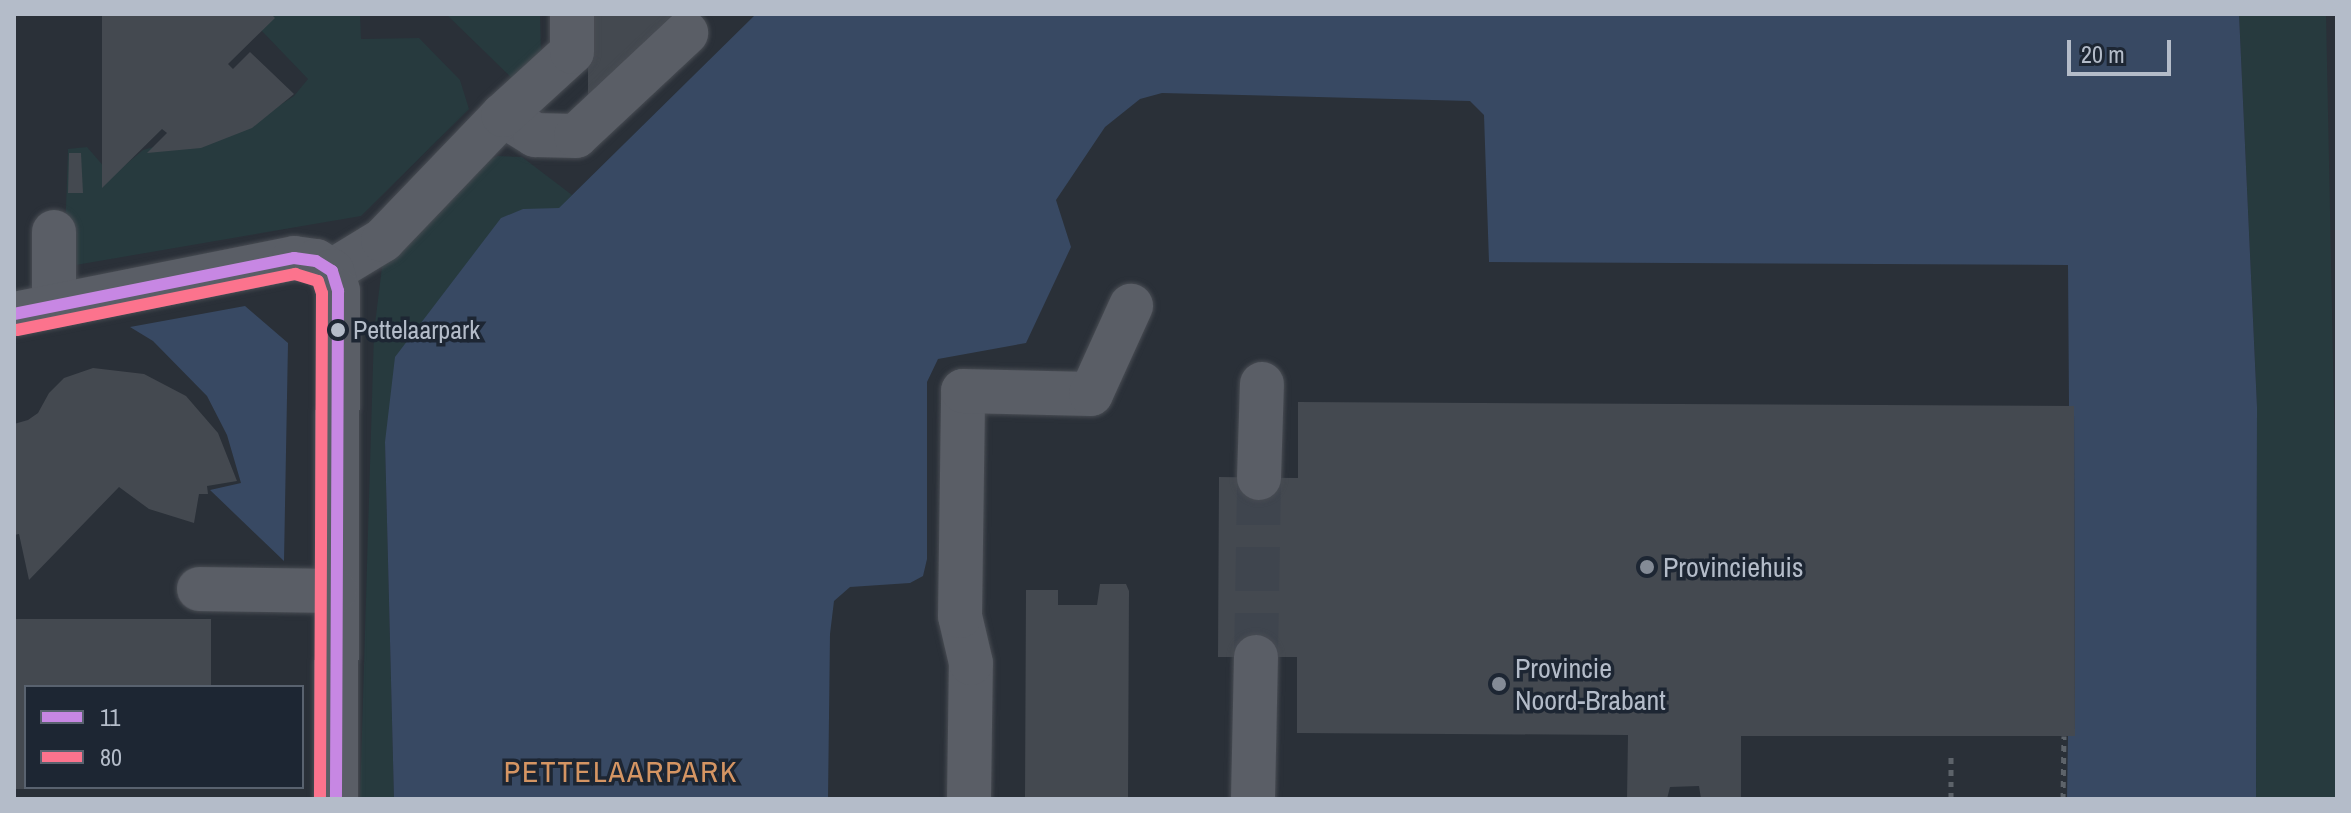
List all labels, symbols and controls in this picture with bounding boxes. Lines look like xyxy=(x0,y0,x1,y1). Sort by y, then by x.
scale bar xyxy=(2071,24,2175,74)
text: 20 m xyxy=(2081,38,2125,70)
place label: Pettelaarpark xyxy=(353,314,480,346)
marker: Pettelaarpark xyxy=(330,322,346,338)
place label: Provinciehuis xyxy=(1663,550,1803,584)
marker: Provinciehuis xyxy=(1638,558,1656,576)
place label: Provincie Noord-Brabant xyxy=(1515,651,1666,717)
marker: Provincie Noord-Brabant xyxy=(1490,675,1508,693)
legend xyxy=(24,685,304,789)
text: 11 xyxy=(100,701,120,733)
text: 80 xyxy=(100,741,122,773)
district label: PETTELAARPARK xyxy=(504,753,738,789)

